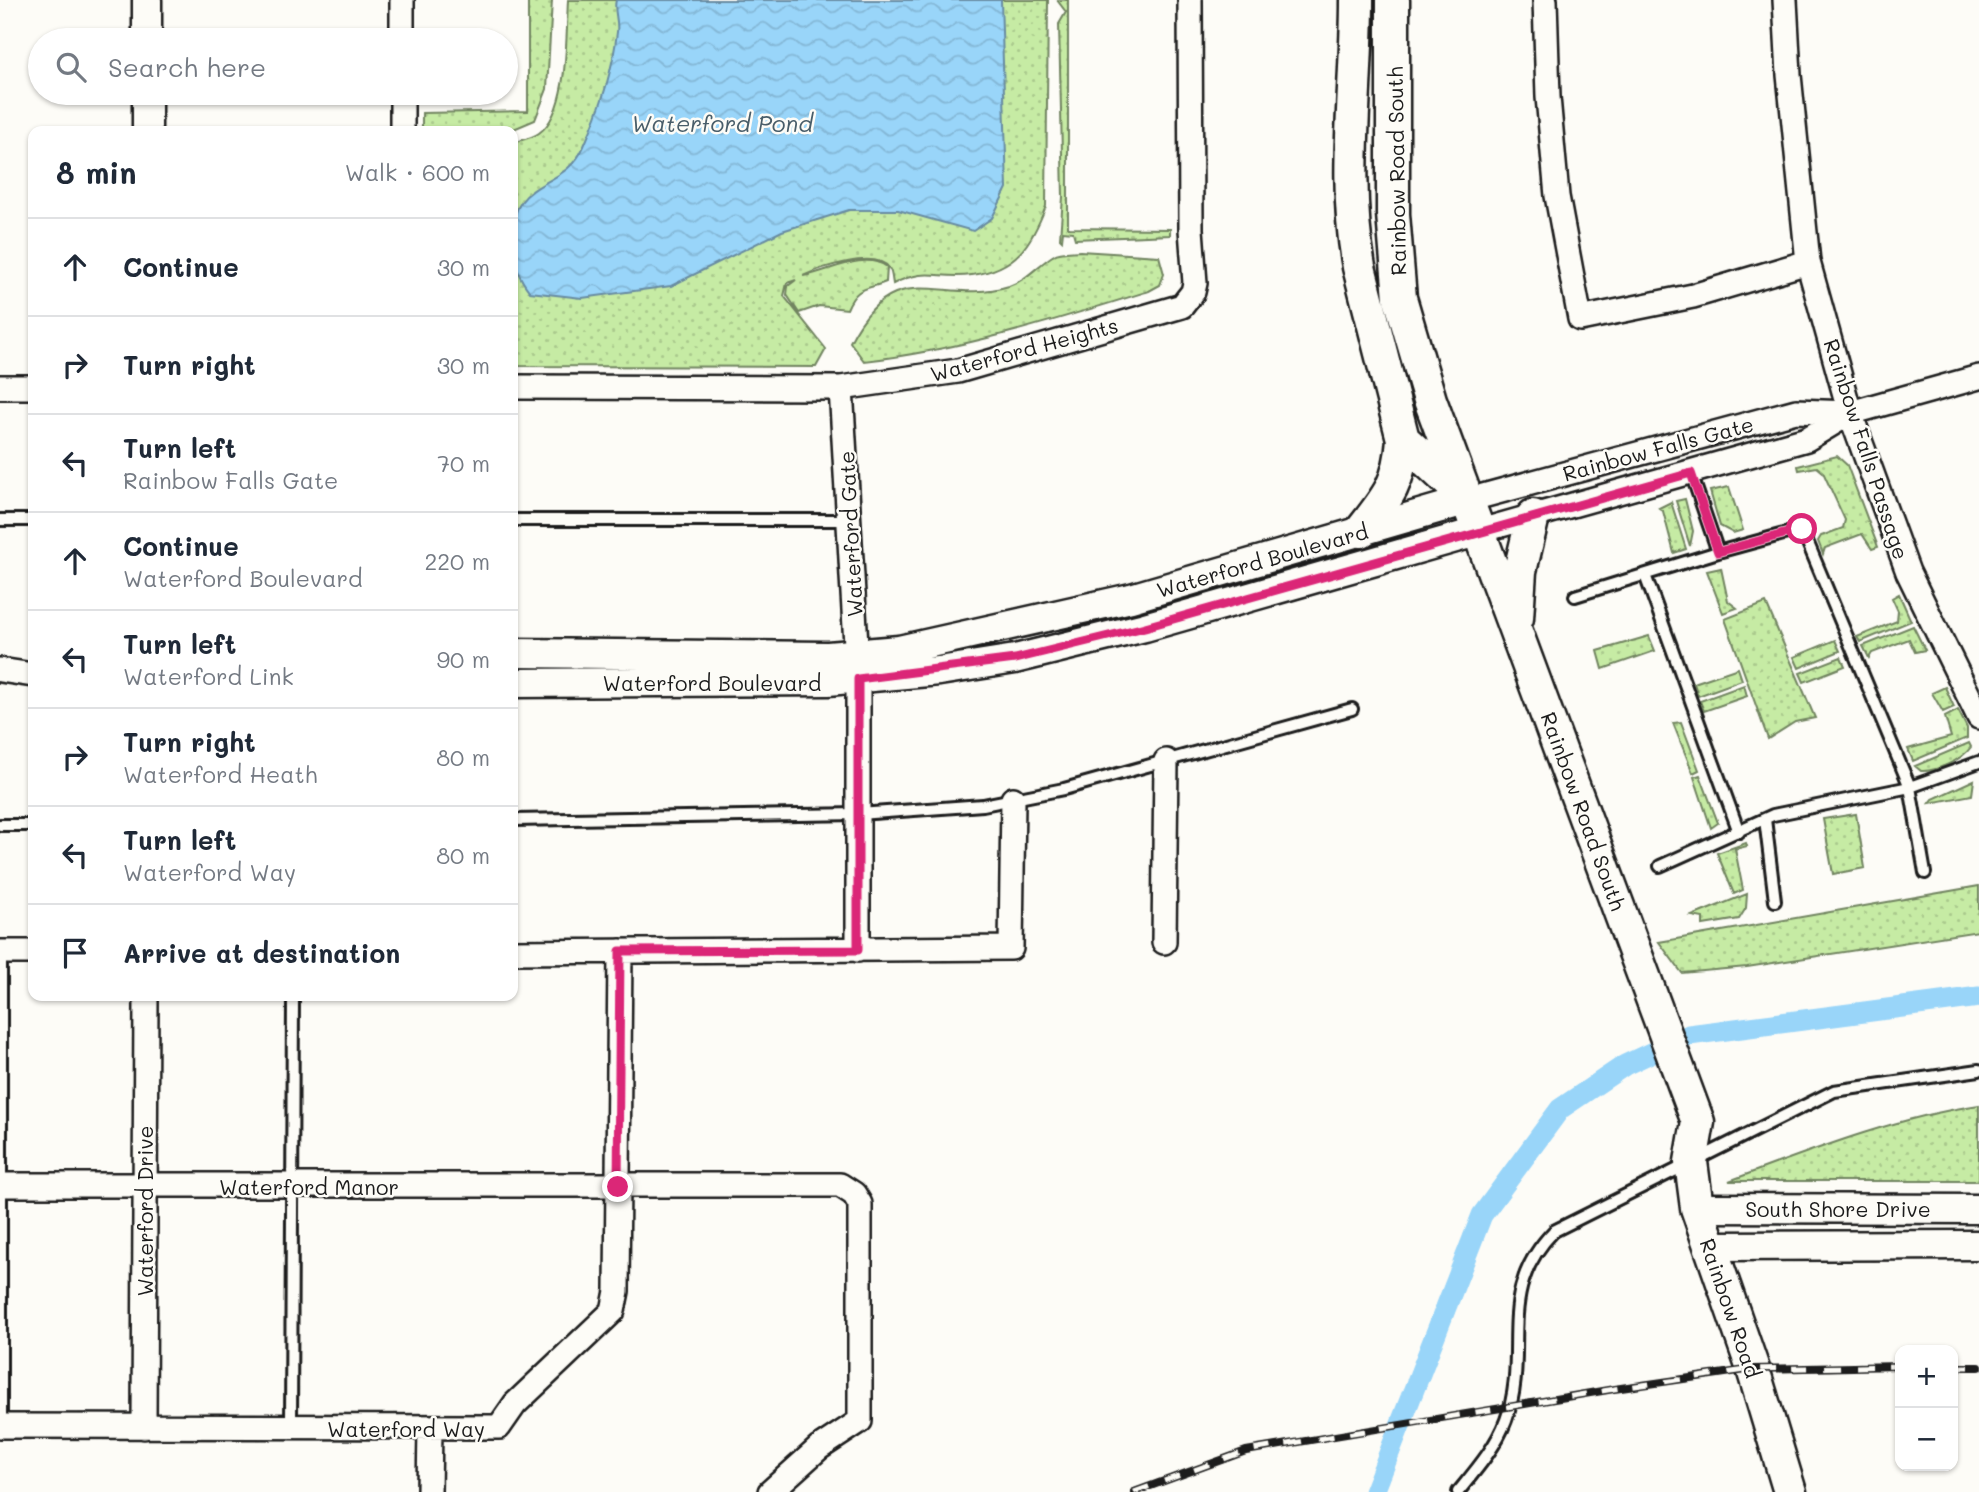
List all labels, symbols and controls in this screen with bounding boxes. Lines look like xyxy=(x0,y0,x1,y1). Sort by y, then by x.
search box xyxy=(28,28,518,105)
icon: search xyxy=(52,48,90,86)
text: Search here xyxy=(108,50,266,84)
street label: Rainbow Road South xyxy=(1381,66,1411,276)
water label: Waterford Pond xyxy=(631,108,814,138)
text: 8 min xyxy=(56,152,137,192)
text: Walk · 600 m xyxy=(345,157,490,187)
icon: ahead xyxy=(56,248,94,286)
text: Continue xyxy=(123,250,239,284)
text: 30 m xyxy=(437,252,490,282)
street label: Waterford Heights xyxy=(927,311,1121,387)
street label: Rainbow Falls Passage xyxy=(1819,335,1915,563)
icon: right xyxy=(56,346,94,384)
text: Turn right xyxy=(123,348,256,382)
text: 30 m xyxy=(437,350,490,380)
street label: Rainbow Falls Gate xyxy=(1560,410,1756,486)
text: Turn left xyxy=(123,431,236,465)
icon: left xyxy=(56,444,94,482)
text: 70 m xyxy=(437,448,490,478)
street label: Waterford Gate xyxy=(832,450,868,618)
text: Rainbow Falls Gate xyxy=(123,465,338,495)
route start xyxy=(1786,513,1817,544)
street label: Waterford Boulevard xyxy=(1153,517,1371,603)
text: Continue xyxy=(123,529,239,563)
icon: ahead xyxy=(56,542,94,580)
text: 220 m xyxy=(424,546,490,576)
text: Waterford Boulevard xyxy=(123,563,363,593)
text: Turn left xyxy=(123,627,236,661)
icon: left xyxy=(56,640,94,678)
text: 90 m xyxy=(437,644,490,674)
text: Waterford Link xyxy=(123,661,294,691)
street label: Waterford Boulevard xyxy=(603,669,821,696)
street label: Rainbow Road South xyxy=(1536,708,1632,914)
text: Turn right xyxy=(123,725,256,759)
icon: right xyxy=(56,738,94,776)
text: 80 m xyxy=(436,742,490,772)
text: Waterford Heath xyxy=(123,759,318,789)
text: Turn left xyxy=(123,823,236,857)
icon: left xyxy=(56,836,94,874)
text: 80 m xyxy=(436,840,490,870)
text: Waterford Way xyxy=(123,857,296,887)
icon: arrive xyxy=(56,934,94,972)
text: Arrive at destination xyxy=(123,936,400,970)
street label: Waterford Drive xyxy=(131,1125,158,1297)
route end xyxy=(602,1171,633,1202)
street label: Waterford Manor xyxy=(219,1173,399,1200)
street label: South Shore Drive xyxy=(1745,1195,1931,1222)
street label: Rainbow Road xyxy=(1695,1235,1767,1381)
map controls xyxy=(1895,1345,1958,1471)
button: + xyxy=(1895,1345,1958,1408)
button: − xyxy=(1895,1408,1958,1471)
street label: Waterford Way xyxy=(327,1415,485,1442)

